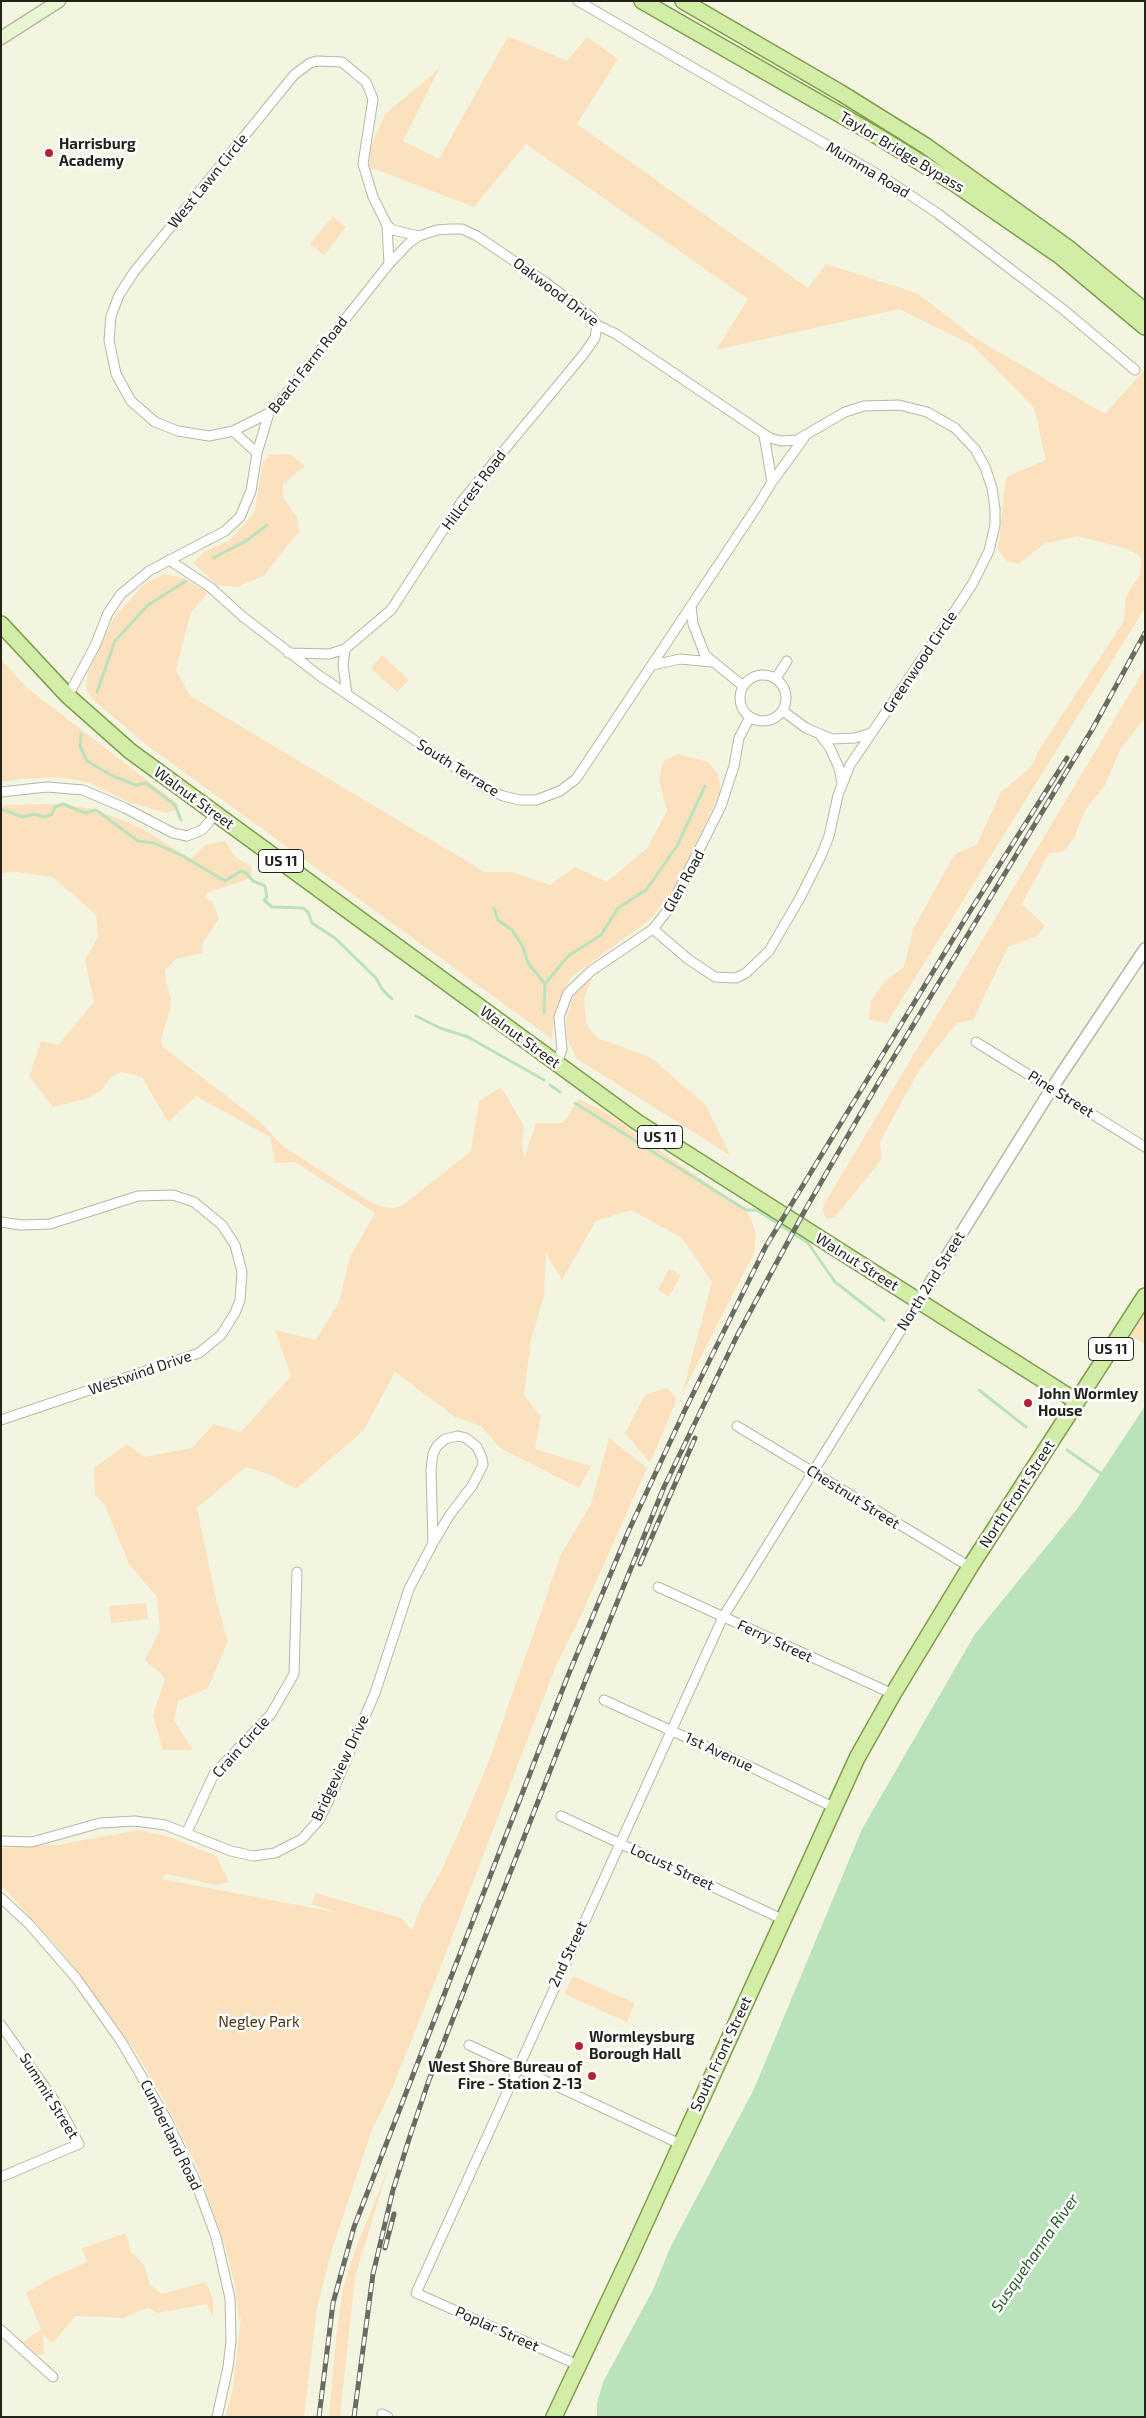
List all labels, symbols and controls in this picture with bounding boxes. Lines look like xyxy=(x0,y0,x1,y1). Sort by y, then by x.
street label: Taylor Bridge Bypass xyxy=(836,108,968,196)
street label: West Lawn Circle xyxy=(164,130,252,232)
place label: Harrisburg Academy xyxy=(59,135,136,170)
street label: Mumma Road xyxy=(823,138,913,202)
marker: Harrisburg Academy xyxy=(43,147,55,159)
street label: Oakwood Drive xyxy=(510,254,602,330)
street label: Beach Farm Road xyxy=(265,313,351,417)
street label: Hillcrest Road xyxy=(438,447,510,533)
street label: Greenwood Circle xyxy=(879,608,961,716)
street label: South Terrace xyxy=(413,735,503,801)
street label: Walnut Street xyxy=(150,763,238,833)
street label: Glen Road xyxy=(660,847,708,915)
road number: US 11 xyxy=(258,849,304,872)
street label: Walnut Street xyxy=(476,1002,564,1072)
street label: Pine Street xyxy=(1025,1067,1097,1121)
road number: US 11 xyxy=(638,1126,682,1148)
street label: North 2nd Street xyxy=(893,1228,969,1334)
street label: Walnut Street xyxy=(812,1229,902,1295)
road number: US 11 xyxy=(1088,1338,1134,1360)
street label: Westwind Drive xyxy=(86,1347,194,1399)
place label: John Wormley House xyxy=(1038,1385,1138,1420)
marker: John Wormley House xyxy=(1022,1397,1034,1409)
street label: North Front Street xyxy=(976,1437,1058,1551)
street label: Chestnut Street xyxy=(803,1461,903,1533)
street label: Ferry Street xyxy=(735,1616,815,1666)
street label: Bridgeview Drive xyxy=(308,1712,372,1824)
street label: Crain Circle xyxy=(209,1713,273,1781)
street label: 1st Avenue xyxy=(682,1728,756,1776)
street label: Locust Street xyxy=(627,1840,717,1894)
street label: 2nd Street xyxy=(545,1918,591,1990)
street label: South Front Street xyxy=(686,1994,756,2114)
park label: Negley Park xyxy=(218,2013,300,2031)
place label: Wormleysburg Borough Hall xyxy=(589,2028,694,2063)
marker: Wormleysburg Borough Hall xyxy=(573,2040,585,2052)
street label: Summit Street xyxy=(15,2050,83,2142)
place label: West Shore Bureau of Fire - Station 2-13 xyxy=(428,2058,582,2093)
marker: West Shore Bureau of Fire - Station 2-13 xyxy=(586,2070,598,2082)
street label: Cumberland Road xyxy=(136,2077,206,2193)
water label: Susquehanna River xyxy=(987,2190,1083,2316)
street label: Poplar Street xyxy=(452,2303,542,2355)

